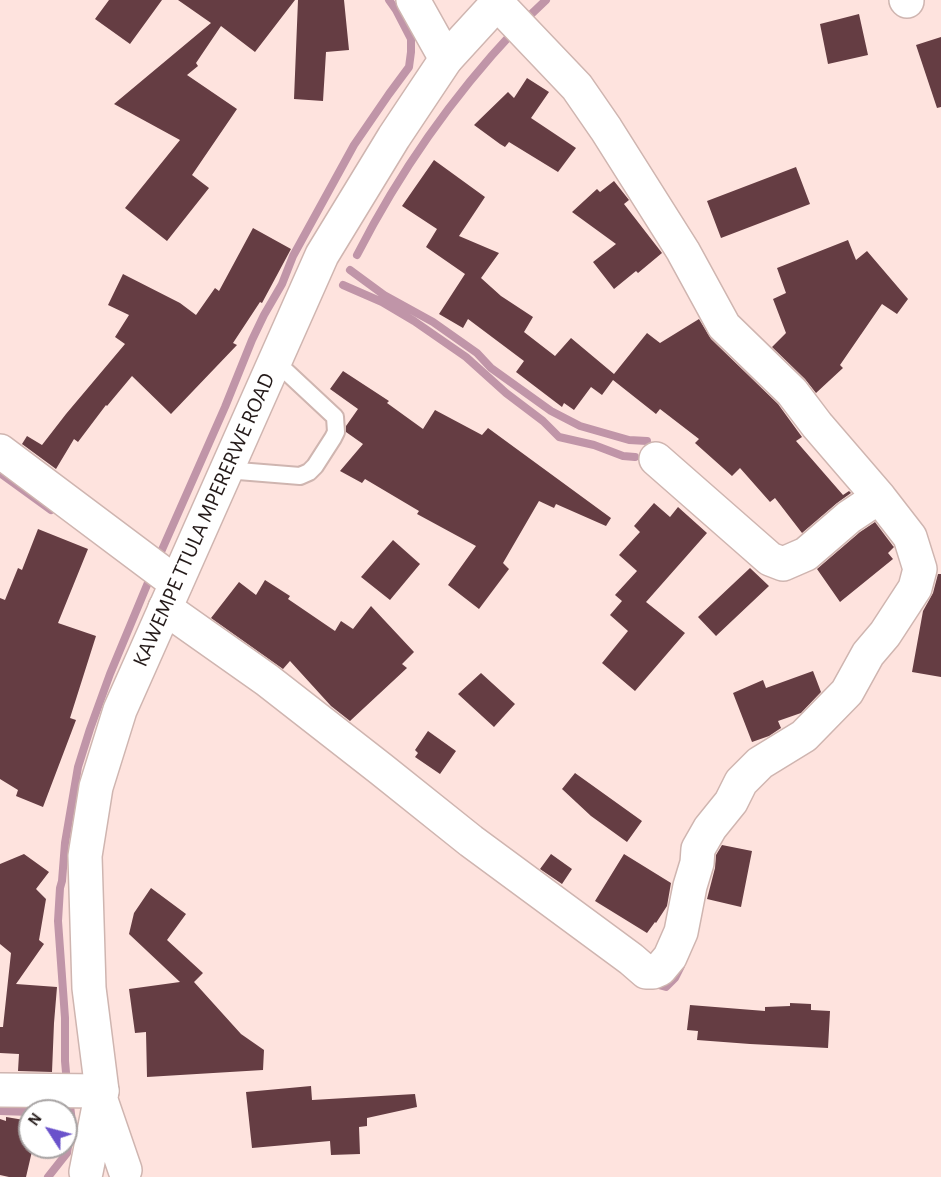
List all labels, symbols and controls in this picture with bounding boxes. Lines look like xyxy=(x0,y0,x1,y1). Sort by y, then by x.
street label: KAWEMPE TTULA MPERERWE ROAD xyxy=(127,369,281,671)
north arrow xyxy=(18,1099,78,1159)
text: N xyxy=(25,1110,45,1129)

